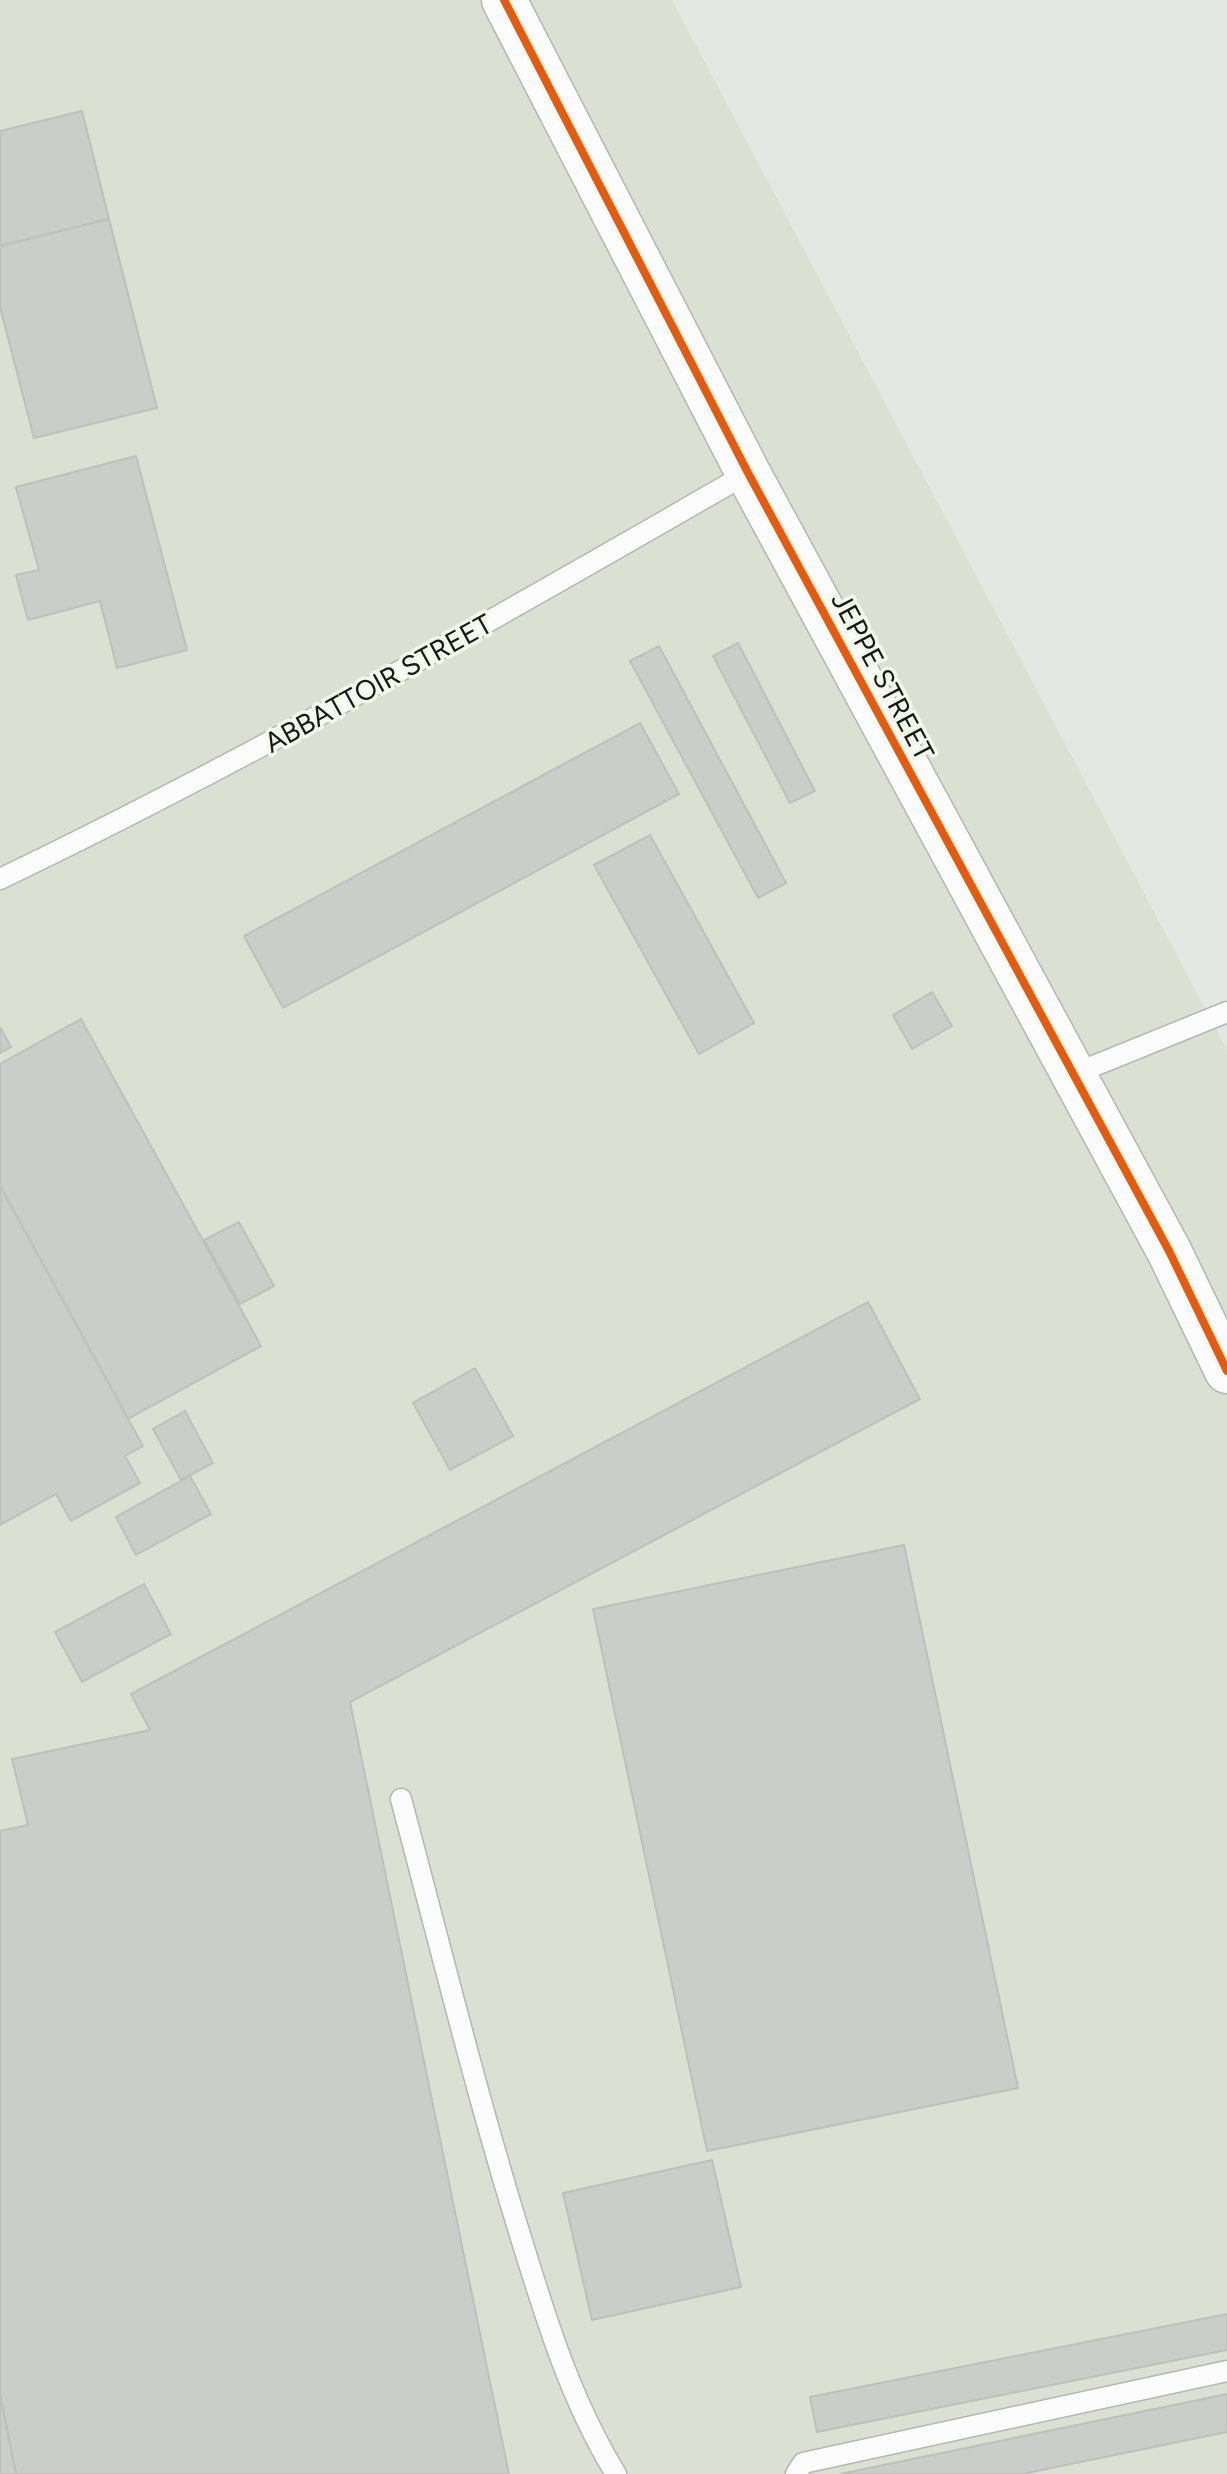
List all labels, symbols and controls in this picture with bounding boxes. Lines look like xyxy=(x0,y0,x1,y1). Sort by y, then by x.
street label: JEPPE STREET xyxy=(824,586,942,766)
street label: ABBATTOIR STREET xyxy=(258,606,498,760)

